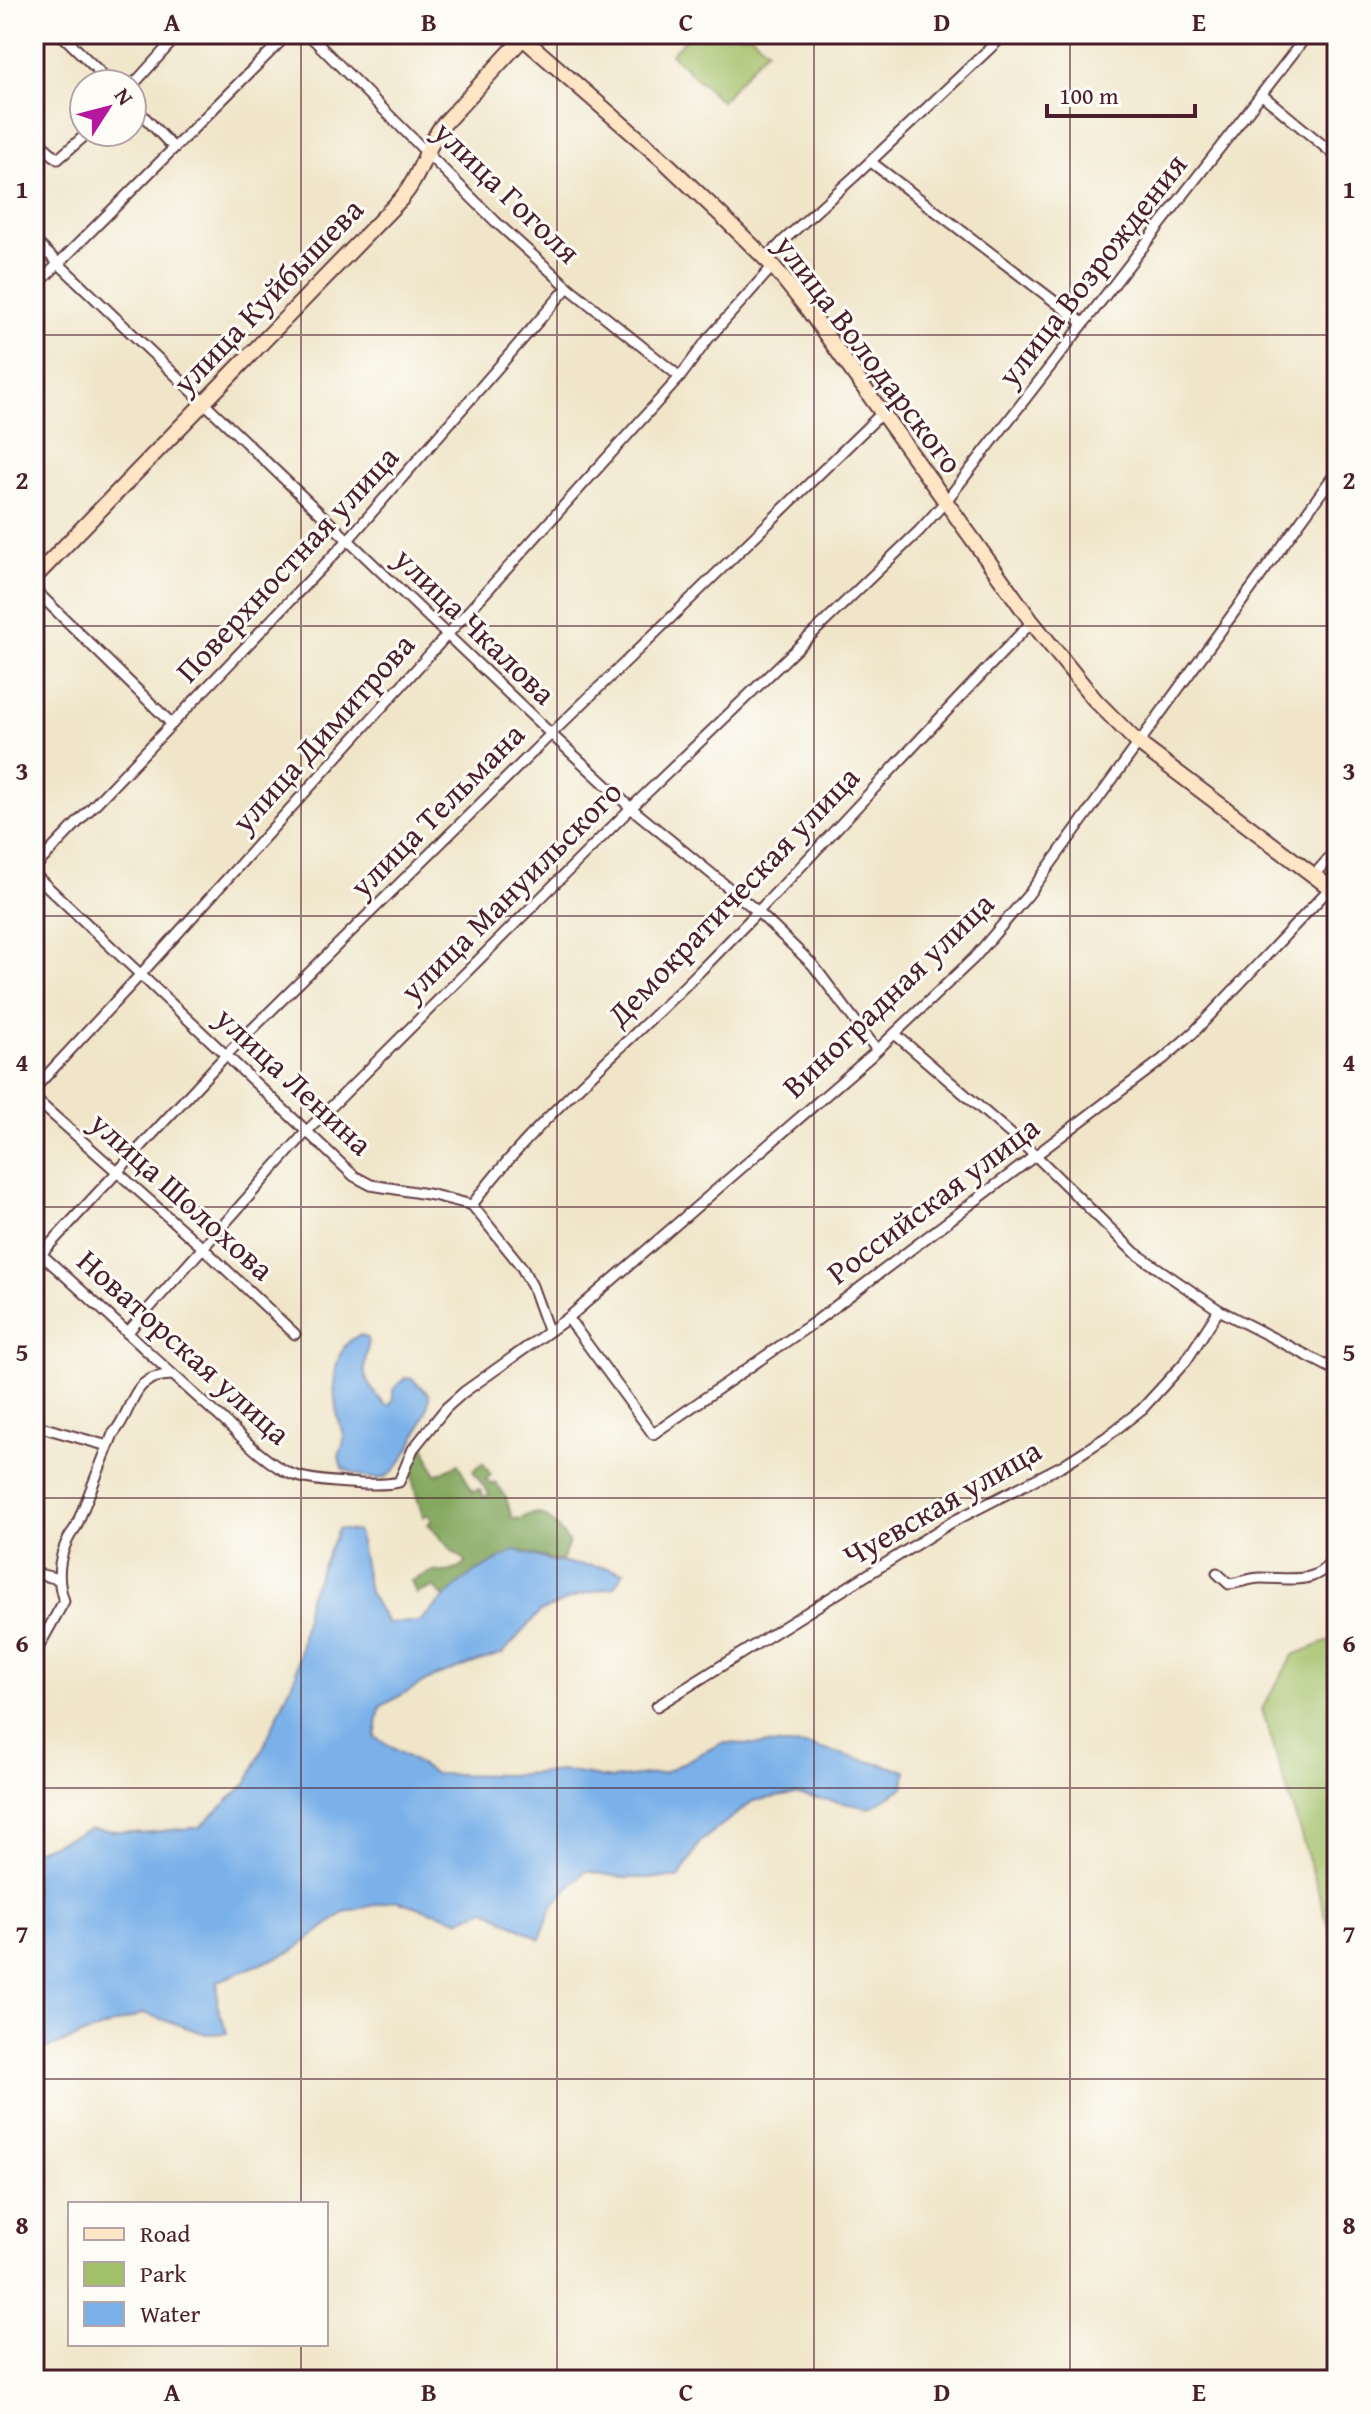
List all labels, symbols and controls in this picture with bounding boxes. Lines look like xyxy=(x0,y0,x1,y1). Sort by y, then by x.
text: A xyxy=(164,2,181,41)
text: B xyxy=(421,2,437,41)
text: C xyxy=(679,2,693,41)
text: D xyxy=(934,2,950,41)
text: E xyxy=(1192,2,1206,41)
north arrow xyxy=(68,68,148,148)
scale bar xyxy=(1047,68,1195,118)
text: 100 m xyxy=(1059,78,1119,113)
text: N xyxy=(107,81,142,112)
street label: улица Гоголя xyxy=(422,108,592,274)
street label: улица Возрождения xyxy=(985,143,1198,397)
text: 1 xyxy=(15,169,29,208)
text: 1 xyxy=(1342,169,1356,208)
street label: улица Куйбышева xyxy=(161,186,374,405)
street label: улица Володарского xyxy=(763,223,975,483)
street label: Поверхностная улица xyxy=(164,434,410,693)
text: 2 xyxy=(15,460,29,499)
text: 2 xyxy=(1342,460,1356,499)
street label: улица Чкалова xyxy=(383,535,568,716)
street label: улица Димитрова xyxy=(219,622,426,844)
street label: улица Тельмана xyxy=(338,711,535,909)
text: 3 xyxy=(15,751,29,790)
text: 3 xyxy=(1342,751,1356,790)
street label: Демократическая улица xyxy=(595,754,870,1037)
street label: улица Мануильского xyxy=(388,769,632,1013)
street label: Виноградная улица xyxy=(771,880,1005,1108)
street label: улица Ленина xyxy=(204,995,384,1167)
text: 4 xyxy=(15,1042,29,1081)
text: 4 xyxy=(1342,1042,1356,1081)
street label: улица Шолохова xyxy=(79,1099,286,1292)
street label: Российская улица xyxy=(816,1103,1050,1295)
street label: Новаторская улица xyxy=(67,1238,302,1456)
text: 5 xyxy=(15,1332,29,1371)
text: 5 xyxy=(1342,1332,1356,1371)
street label: Чуевская улица xyxy=(834,1426,1050,1578)
text: 6 xyxy=(15,1623,29,1662)
text: 6 xyxy=(1342,1623,1356,1662)
text: 7 xyxy=(15,1914,29,1953)
text: 7 xyxy=(1342,1914,1356,1953)
legend xyxy=(68,2202,328,2346)
text: 8 xyxy=(15,2205,29,2244)
text: 8 xyxy=(1342,2205,1356,2244)
text: Road xyxy=(140,2216,190,2251)
text: Park xyxy=(140,2256,187,2291)
text: Water xyxy=(140,2296,201,2331)
text: A xyxy=(164,2372,181,2411)
text: B xyxy=(421,2372,437,2411)
text: C xyxy=(679,2372,693,2411)
text: D xyxy=(934,2372,950,2411)
text: E xyxy=(1192,2372,1206,2411)

